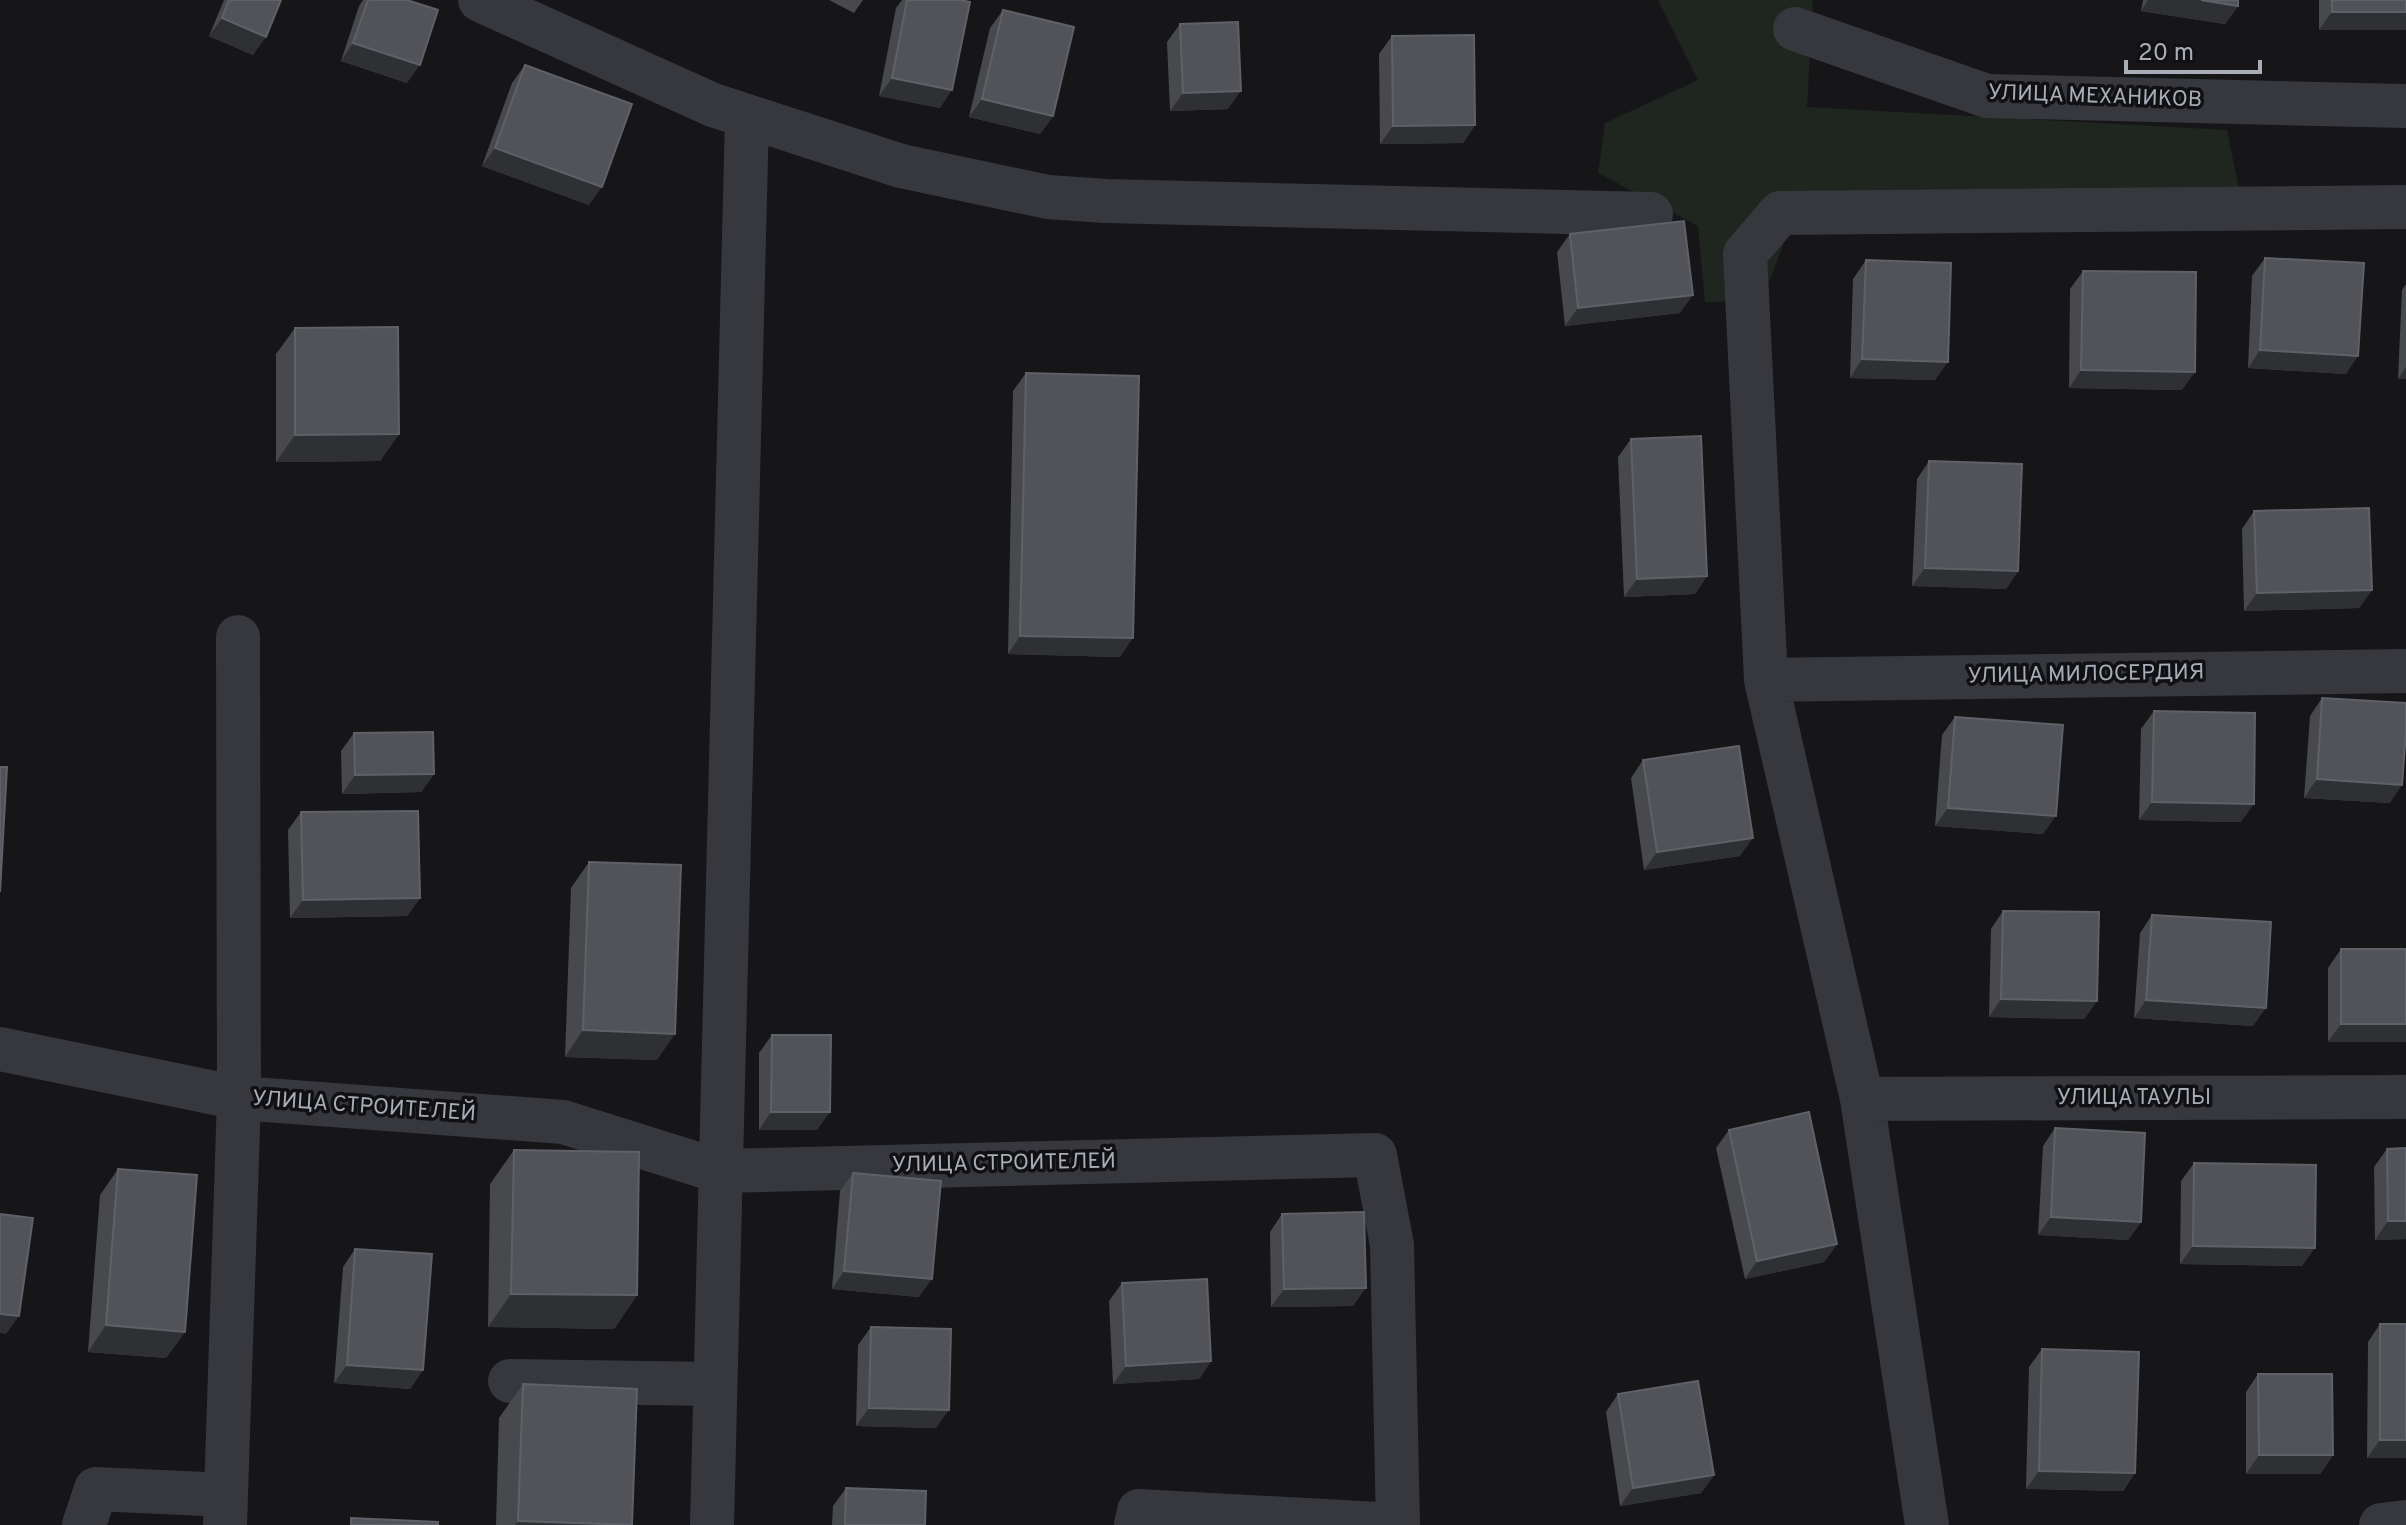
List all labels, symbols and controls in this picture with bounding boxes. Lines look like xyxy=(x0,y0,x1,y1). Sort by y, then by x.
scale bar xyxy=(2126,24,2260,74)
text: 20 m xyxy=(2138,39,2194,69)
street label: УЛИЦА МЕХАНИКОВ xyxy=(1987,80,2203,114)
street label: УЛИЦА МИЛОСЕРДИЯ xyxy=(1967,659,2205,691)
street label: УЛИЦА СТРОИТЕЛЕЙ xyxy=(251,1083,477,1128)
street label: УЛИЦА ТАУЛЫ xyxy=(2057,1085,2211,1112)
street label: УЛИЦА СТРОИТЕЛЕЙ xyxy=(892,1146,1116,1179)

